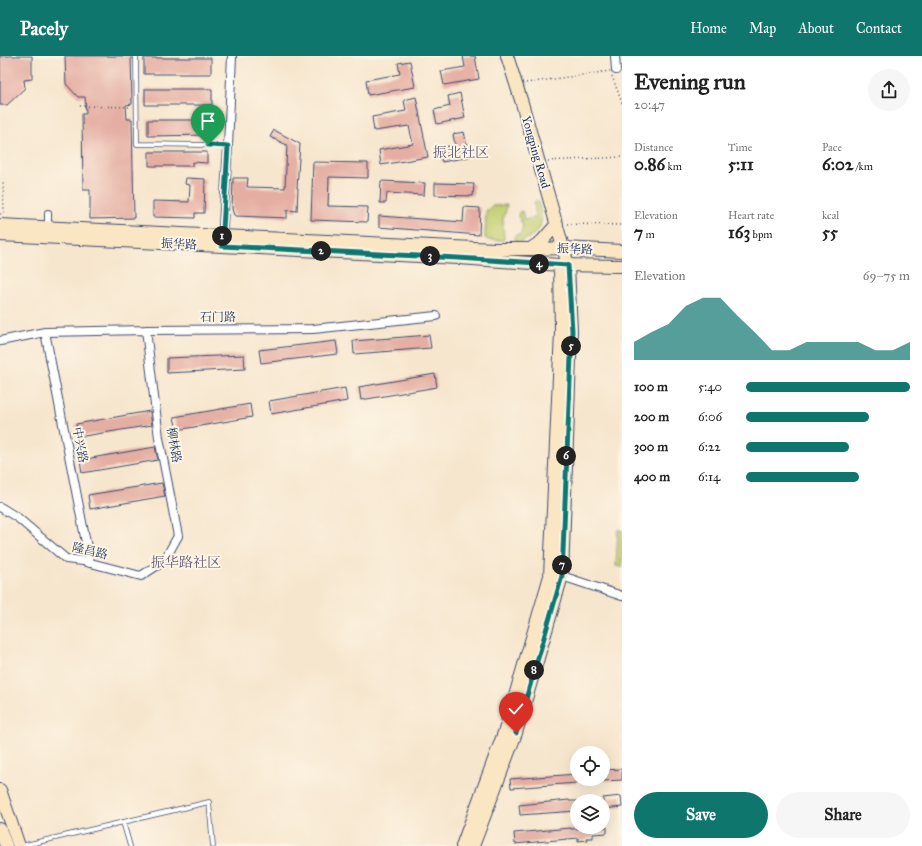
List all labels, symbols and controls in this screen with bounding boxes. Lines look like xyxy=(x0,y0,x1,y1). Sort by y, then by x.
text: Pacely xyxy=(20,17,68,40)
text: Home xyxy=(690,20,727,37)
text: Map xyxy=(749,20,776,37)
text: About xyxy=(798,20,834,37)
text: Contact xyxy=(856,20,902,37)
text: Evening run xyxy=(634,68,746,95)
button: share xyxy=(868,69,910,111)
text: 20:47 xyxy=(634,97,665,113)
pin xyxy=(191,104,225,145)
icon: arrive xyxy=(197,110,219,132)
street label: Yongping Road xyxy=(518,114,553,190)
text: Distance xyxy=(634,141,673,154)
text: Time xyxy=(728,141,752,154)
text: Pace xyxy=(822,141,842,154)
district label: 振北社区 xyxy=(433,144,489,161)
text: 0.86 xyxy=(634,154,665,175)
text: 5:11 xyxy=(728,154,754,175)
text: 6:02 xyxy=(822,154,853,175)
text: km xyxy=(665,160,682,173)
text: /km xyxy=(853,160,873,173)
text: Elevation xyxy=(634,209,678,222)
text: Heart rate xyxy=(728,209,774,222)
text: kcal xyxy=(822,209,839,222)
text: 7 xyxy=(634,222,643,243)
text: 163 xyxy=(728,222,750,243)
text: 55 xyxy=(822,222,838,243)
pin: 1 xyxy=(212,226,232,246)
text: m xyxy=(643,228,655,241)
text: bpm xyxy=(750,228,773,241)
text: 1 xyxy=(220,229,224,242)
street label: 振华路 xyxy=(161,236,197,252)
pin: 2 xyxy=(311,241,331,261)
street label: 振华路 xyxy=(557,241,593,257)
text: 2 xyxy=(318,244,324,257)
pin: 3 xyxy=(420,246,440,266)
text: 3 xyxy=(428,249,432,262)
pin: 4 xyxy=(529,254,549,274)
text: 4 xyxy=(536,257,542,270)
text: Elevation xyxy=(634,268,686,284)
text: 69–75 m xyxy=(863,268,910,284)
street label: 石门路 xyxy=(200,310,236,324)
pin: 5 xyxy=(561,336,581,356)
text: 5 xyxy=(568,339,574,352)
text: 100 m xyxy=(634,379,668,395)
text: 5:40 xyxy=(698,379,722,395)
text: 200 m xyxy=(634,409,669,425)
text: 6:06 xyxy=(698,409,722,425)
street label: 中兴路 xyxy=(70,426,90,464)
street label: 柳林路 xyxy=(164,426,184,464)
text: 300 m xyxy=(634,439,668,455)
text: 6:22 xyxy=(698,439,721,455)
pin: 6 xyxy=(556,446,576,466)
text: 6 xyxy=(563,449,569,462)
text: 400 m xyxy=(634,469,670,485)
text: 6:14 xyxy=(698,469,720,485)
street label: 隆昌路 xyxy=(71,540,109,562)
district label: 振华路社区 xyxy=(151,554,221,571)
pin: 7 xyxy=(552,555,572,575)
text: 7 xyxy=(559,558,565,571)
pin: 8 xyxy=(524,660,544,680)
text: 8 xyxy=(531,663,537,676)
pin xyxy=(499,692,533,733)
icon: check xyxy=(505,698,527,720)
map controls xyxy=(570,746,610,834)
button: locate xyxy=(570,746,610,786)
button: Save xyxy=(634,792,768,838)
button: Share xyxy=(776,792,910,838)
button: layers xyxy=(570,794,610,834)

